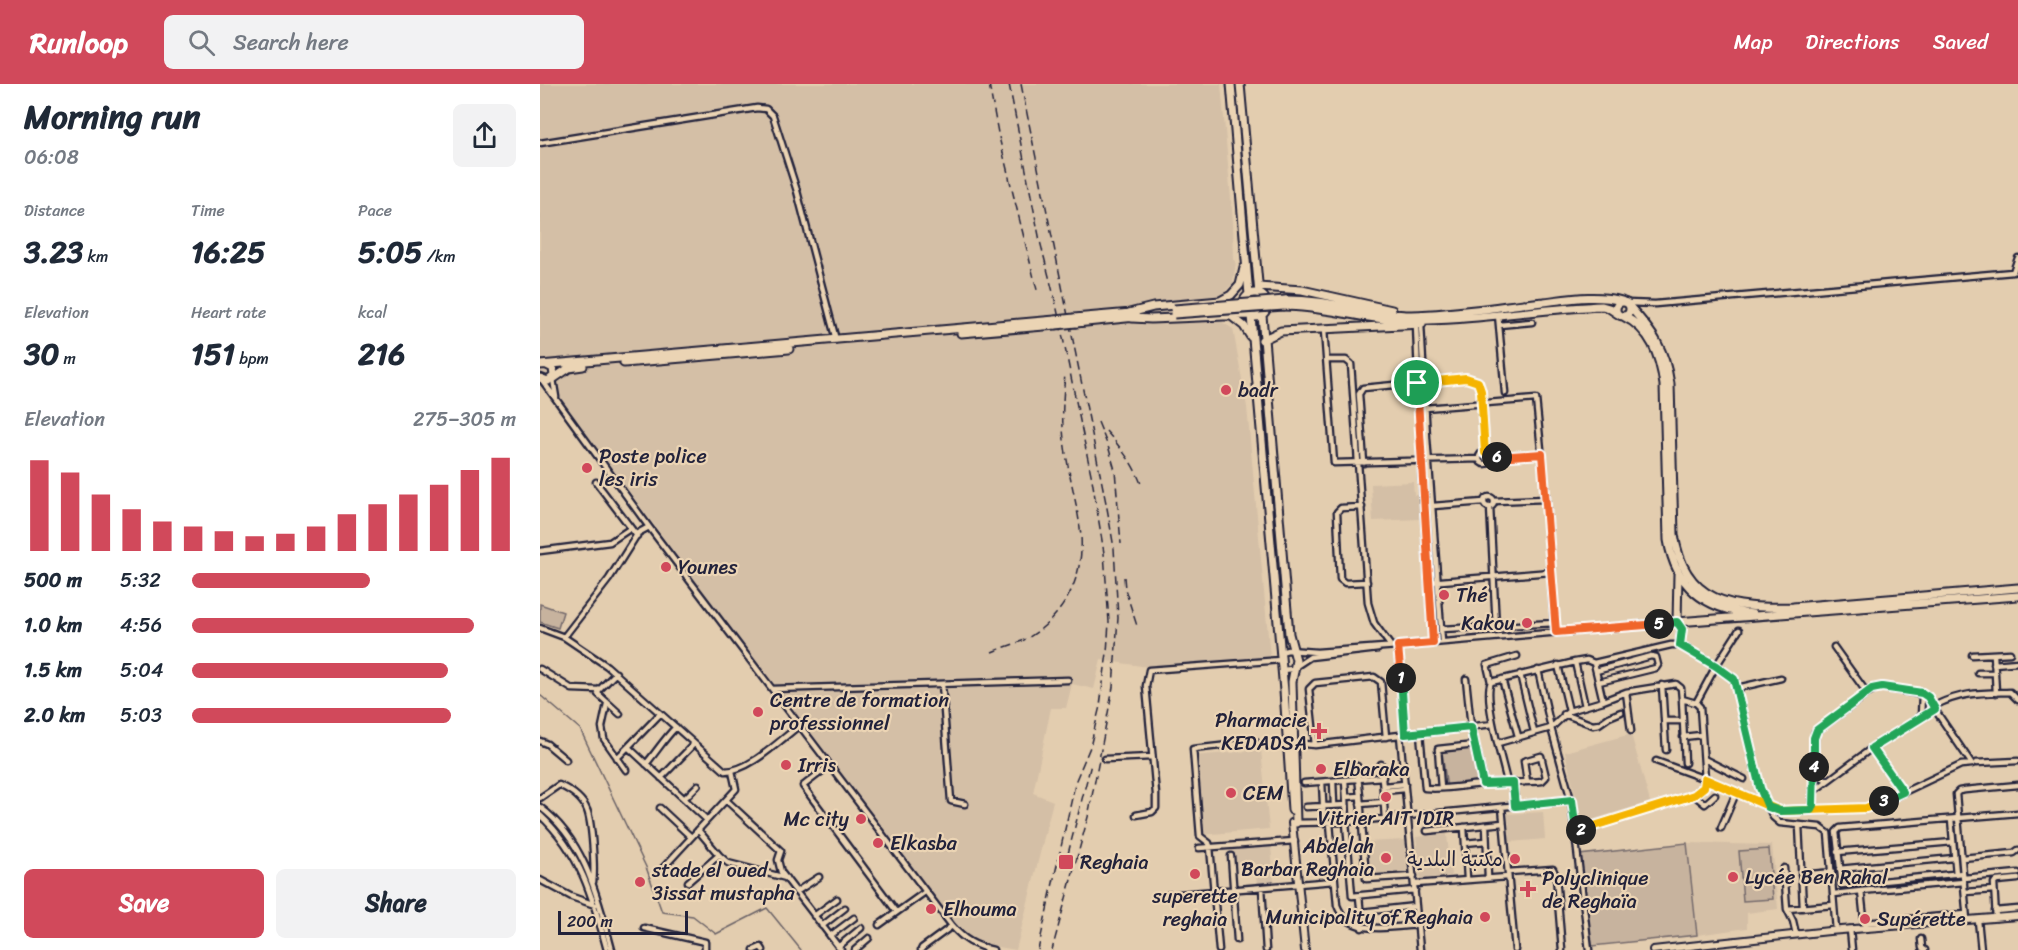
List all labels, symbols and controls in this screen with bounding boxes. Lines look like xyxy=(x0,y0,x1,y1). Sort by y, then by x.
search box xyxy=(164,15,584,69)
text: Runloop xyxy=(30,18,128,67)
text: Search here xyxy=(233,23,349,62)
text: Map xyxy=(1734,23,1772,61)
text: Directions xyxy=(1805,23,1900,61)
text: Saved xyxy=(1933,23,1988,61)
icon: search xyxy=(185,26,218,59)
text: Morning run xyxy=(24,88,200,146)
button: share xyxy=(453,104,516,167)
text: 06:08 xyxy=(24,140,79,175)
text: Distance xyxy=(24,196,85,225)
text: Time xyxy=(191,196,225,225)
text: Pace xyxy=(358,196,392,225)
text: 3.23 xyxy=(24,225,83,279)
text: 16:25 xyxy=(191,225,266,279)
text: 5:05 xyxy=(358,225,423,279)
text: km xyxy=(83,242,108,271)
text: /km xyxy=(423,242,456,271)
text: Elevation xyxy=(24,298,89,327)
text: Heart rate xyxy=(191,298,266,327)
text: kcal xyxy=(358,298,387,327)
text: 30 xyxy=(24,327,59,381)
text: 151 xyxy=(191,327,235,381)
text: 216 xyxy=(358,327,405,381)
text: m xyxy=(59,344,76,373)
text: bpm xyxy=(235,344,269,373)
pin xyxy=(1391,357,1442,408)
icon: arrive xyxy=(1400,366,1433,399)
place label: badr xyxy=(1238,373,1279,408)
marker: badr xyxy=(1219,383,1233,397)
text: Elevation xyxy=(24,402,105,437)
text: 275–305 m xyxy=(413,402,516,437)
place label: Poste police les iris xyxy=(599,439,707,497)
pin: 6 xyxy=(1482,442,1512,472)
text: 6 xyxy=(1492,442,1502,471)
marker: Poste police les iris xyxy=(580,461,594,475)
place label: Younes xyxy=(678,550,738,585)
marker: Younes xyxy=(659,560,673,574)
text: 500 m xyxy=(24,563,82,598)
text: 5:32 xyxy=(120,563,161,598)
place label: Thé xyxy=(1456,578,1488,613)
marker: Thé xyxy=(1437,588,1451,602)
place label: Kakou xyxy=(1461,606,1515,641)
text: 1.0 km xyxy=(24,608,82,643)
text: 4:56 xyxy=(120,608,162,643)
pin: 5 xyxy=(1644,609,1674,639)
text: 5 xyxy=(1654,609,1664,638)
marker: Kakou xyxy=(1520,616,1534,630)
text: 1.5 km xyxy=(24,653,82,688)
text: 5:04 xyxy=(120,653,163,688)
pin: 1 xyxy=(1386,663,1416,693)
text: 1 xyxy=(1398,663,1404,692)
place label: Centre de formation professionnel xyxy=(769,683,949,741)
text: 2.0 km xyxy=(24,698,85,733)
text: 5:03 xyxy=(120,698,162,733)
place label: Pharmacie KEDADSA xyxy=(1215,703,1307,761)
marker: Centre de formation professionnel xyxy=(751,705,765,719)
marker: Pharmacie KEDADSA xyxy=(1312,724,1326,738)
place label: Irris xyxy=(797,748,837,783)
place label: Elbaraka xyxy=(1333,752,1409,787)
pin: 4 xyxy=(1799,752,1829,782)
text: 4 xyxy=(1809,752,1819,781)
marker: Irris xyxy=(779,758,793,772)
marker: Elbaraka xyxy=(1314,762,1328,776)
place label: CEM xyxy=(1243,776,1284,811)
marker: CEM xyxy=(1224,786,1238,800)
pin: 3 xyxy=(1869,786,1899,816)
text: 3 xyxy=(1880,786,1888,815)
marker: Vitrier AIT IDIR xyxy=(1379,790,1393,804)
place label: Vitrier AIT IDIR xyxy=(1318,801,1454,836)
place label: Mc city xyxy=(784,802,850,837)
marker: Mc city xyxy=(854,812,868,826)
pin: 2 xyxy=(1566,815,1596,845)
text: 2 xyxy=(1576,815,1586,844)
place label: Elkasba xyxy=(890,826,958,861)
place label: Abdelah Barbar Reghaia xyxy=(1241,829,1374,887)
marker: Elkasba xyxy=(871,836,885,850)
place label: مكتبة البلدية xyxy=(1407,842,1503,877)
place label: Reghaia xyxy=(1080,845,1149,880)
marker: Abdelah Barbar Reghaia xyxy=(1379,851,1393,865)
marker: مكتبة البلدية xyxy=(1508,852,1522,866)
place label: stade el oued 3issat mustapha xyxy=(651,853,796,911)
marker: Reghaia xyxy=(1057,853,1075,871)
place label: Lycée Ben Rahal xyxy=(1745,860,1889,895)
place label: Polyclinique de Reghaïa xyxy=(1542,861,1649,919)
marker: superette reghaia xyxy=(1188,867,1202,881)
button: Save xyxy=(24,869,264,938)
button: Share xyxy=(276,869,516,938)
marker: Lycée Ben Rahal xyxy=(1726,870,1740,884)
marker: stade el oued 3issat mustapha xyxy=(633,875,647,889)
place label: superette reghaia xyxy=(1151,879,1238,937)
marker: Polyclinique de Reghaïa xyxy=(1519,880,1537,898)
place label: Elhouma xyxy=(943,892,1017,927)
place label: Municipality of Reghaia xyxy=(1266,900,1473,935)
marker: Elhouma xyxy=(924,902,938,916)
place label: Supérette xyxy=(1877,902,1966,937)
text: 200 m xyxy=(567,907,613,936)
scale bar xyxy=(558,908,688,936)
marker: Municipality of Reghaia xyxy=(1478,910,1492,924)
marker: Supérette xyxy=(1858,912,1872,926)

